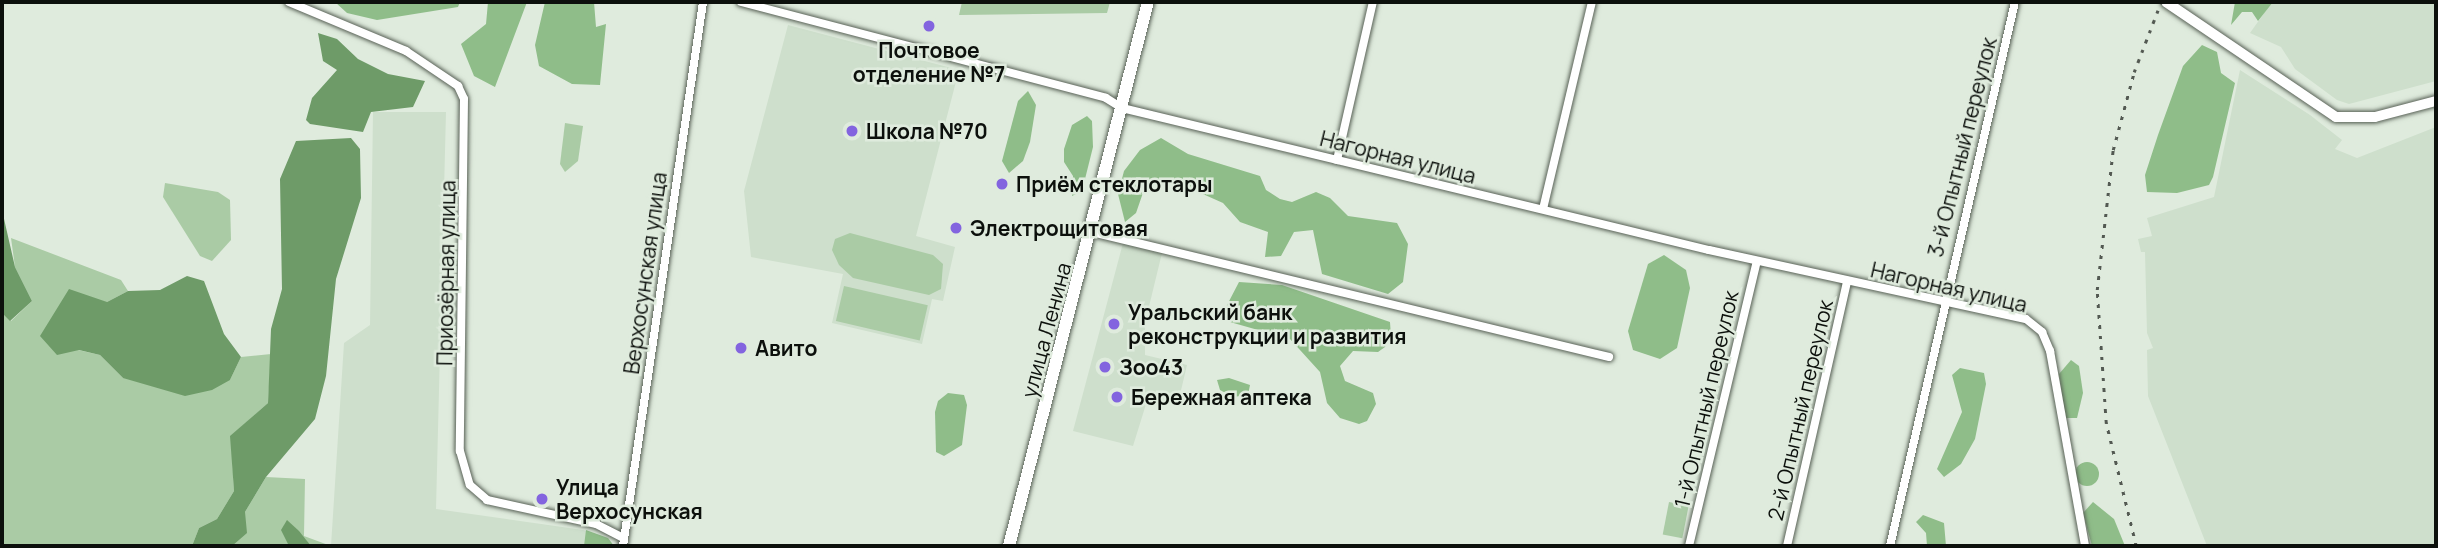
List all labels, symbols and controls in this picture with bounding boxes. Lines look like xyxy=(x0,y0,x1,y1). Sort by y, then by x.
marker: Почтовое отделение №7 xyxy=(921,18,937,34)
street label: 3-й Опытный переулок xyxy=(1923,35,2001,259)
place label: Почтовое отделение №7 xyxy=(853,37,1005,87)
place label: Школа №70 xyxy=(866,118,988,144)
marker: Школа №70 xyxy=(844,123,860,139)
street label: Нагорная улица xyxy=(1317,125,1479,189)
street label: Верхосунская улица xyxy=(618,170,672,376)
place label: Приём стеклотары xyxy=(1016,171,1212,197)
marker: Приём стеклотары xyxy=(994,176,1010,192)
street label: Приозёрная улица xyxy=(432,180,460,366)
place label: Электрощитовая xyxy=(970,215,1148,241)
marker: Электрощитовая xyxy=(948,220,964,236)
street label: Нагорная улица xyxy=(1868,257,2030,317)
street label: улица Ленина xyxy=(1016,260,1076,400)
street label: 1-й Опытный переулок xyxy=(1669,288,1743,510)
street label: 2-й Опытный переулок xyxy=(1762,297,1838,523)
place label: Уральский банк реконструкции и развития xyxy=(1128,299,1407,349)
marker: Уральский банк реконструкции и развития xyxy=(1106,316,1122,332)
place label: Авито xyxy=(755,335,818,361)
marker: Авито xyxy=(733,340,749,356)
place label: Зоо43 xyxy=(1119,354,1183,380)
marker: Зоо43 xyxy=(1097,359,1113,375)
place label: Бережная аптека xyxy=(1131,384,1312,410)
marker: Бережная аптека xyxy=(1109,389,1125,405)
place label: Улица Верхосунская xyxy=(556,474,703,524)
marker: Улица Верхосунская xyxy=(534,491,550,507)

